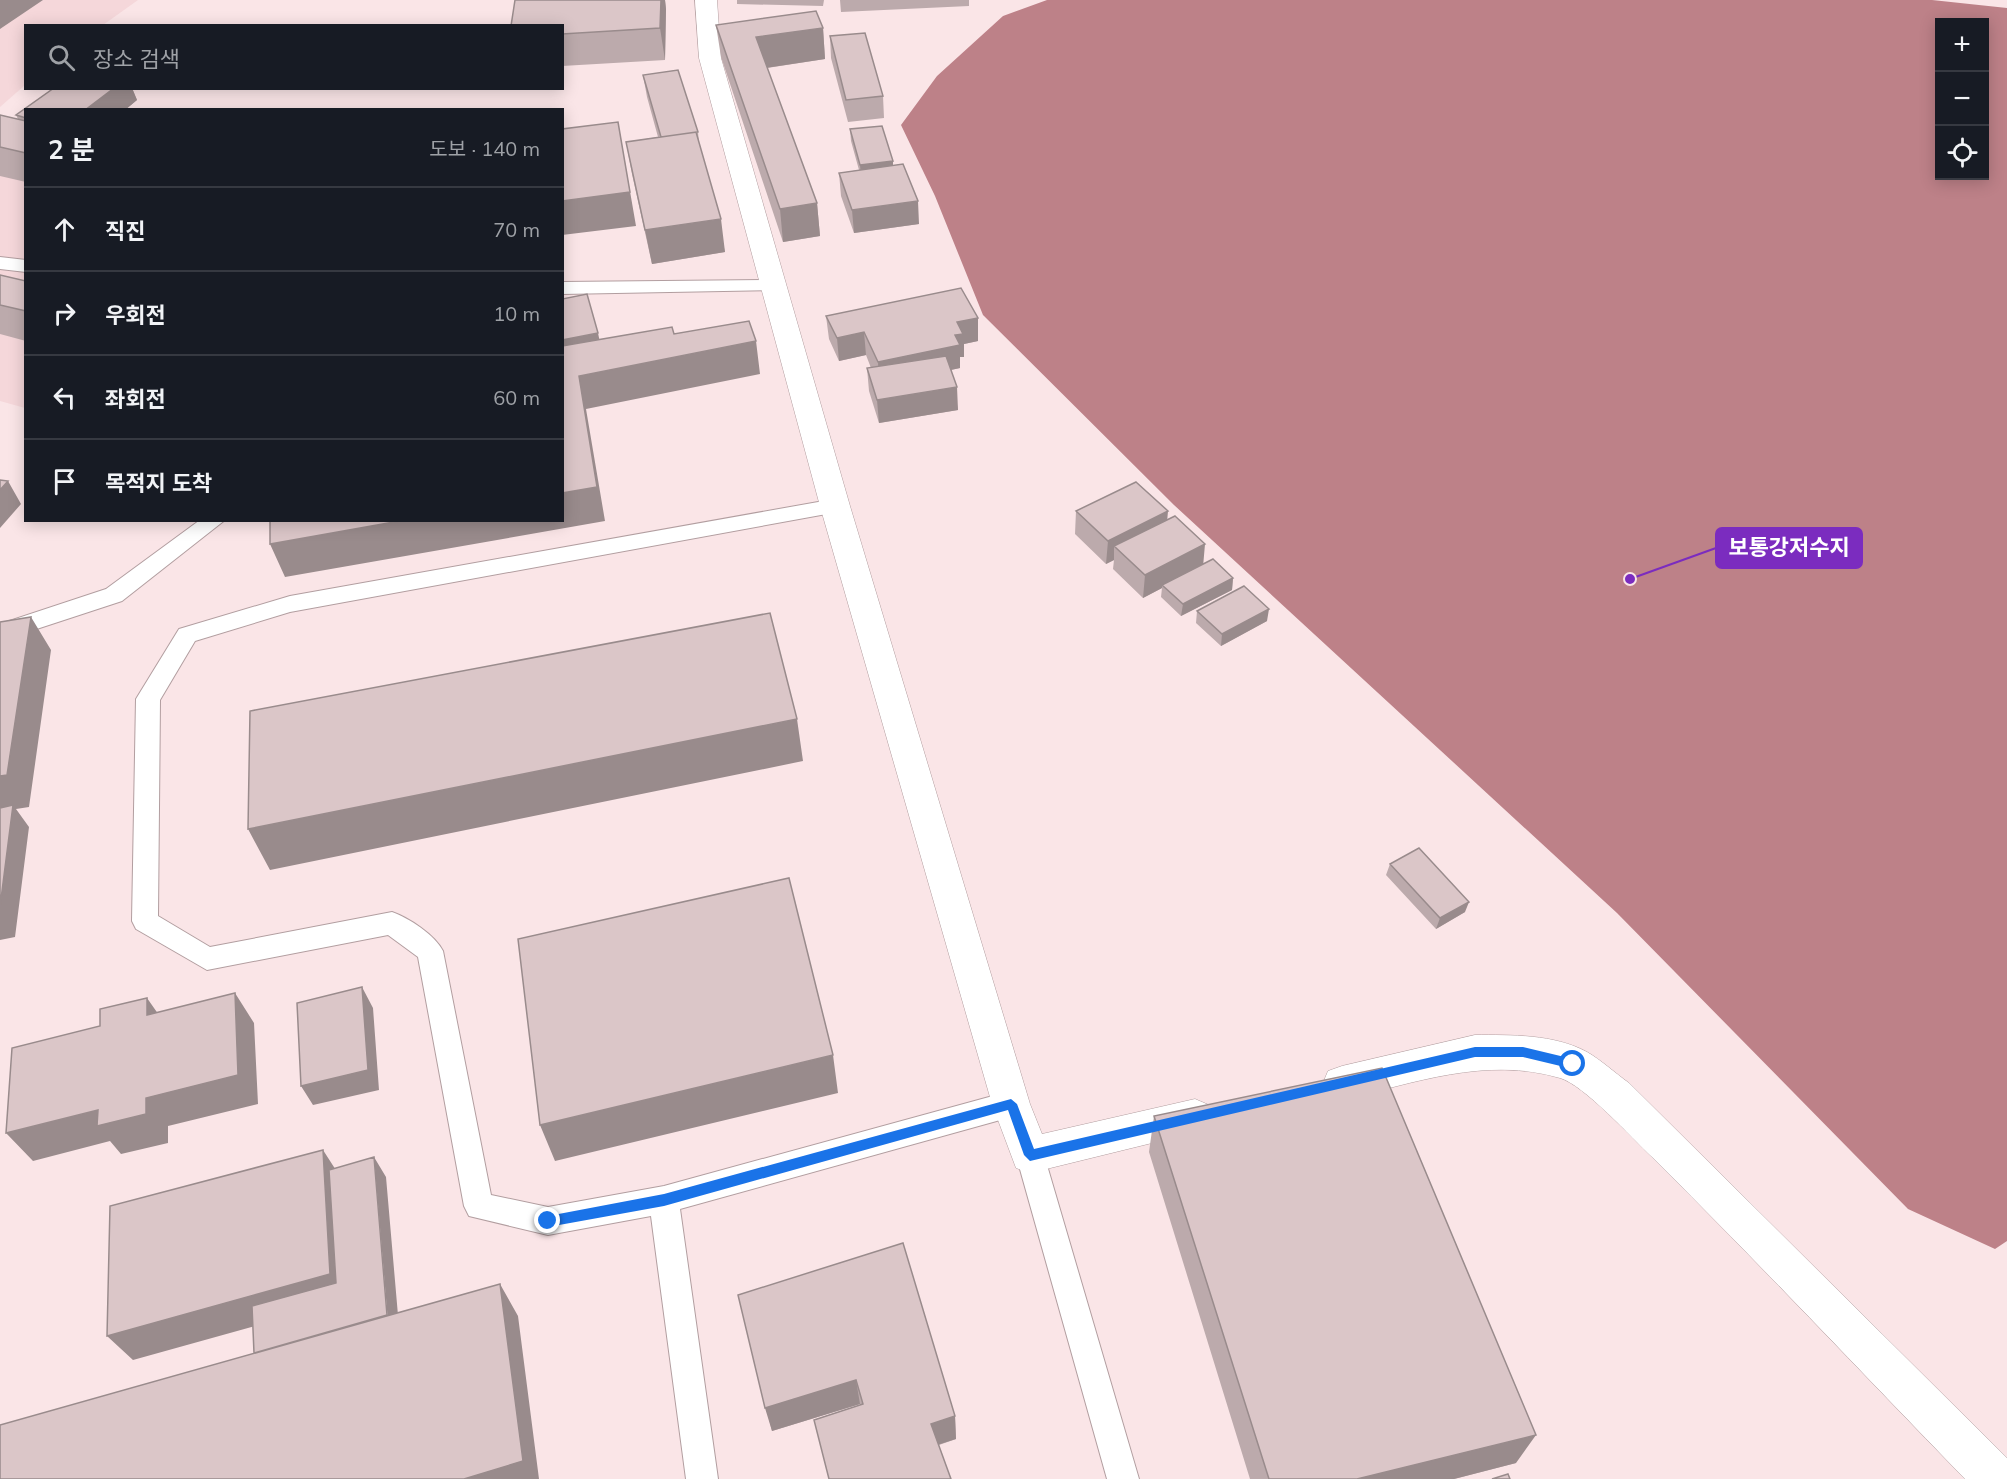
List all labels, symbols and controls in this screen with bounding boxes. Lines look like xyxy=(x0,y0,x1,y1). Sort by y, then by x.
map controls xyxy=(1935,18,1989,180)
button: + xyxy=(1935,18,1989,72)
search box xyxy=(24,24,564,90)
icon: search xyxy=(45,41,78,74)
text: 장소 검색 xyxy=(93,45,180,73)
button: − xyxy=(1935,72,1989,126)
button: locate xyxy=(1935,126,1989,180)
text: 2 분 xyxy=(48,133,95,166)
text: 도보 · 140 m xyxy=(429,136,540,161)
icon: ahead xyxy=(48,213,81,246)
text: 직진 xyxy=(105,217,145,245)
text: 70 m xyxy=(493,217,540,242)
icon: right xyxy=(48,297,81,330)
text: 우회전 xyxy=(105,301,166,329)
text: 10 m xyxy=(493,301,540,326)
icon: left xyxy=(48,381,81,414)
text: 좌회전 xyxy=(105,385,166,413)
text: 60 m xyxy=(493,385,540,410)
icon: arrive xyxy=(48,465,81,498)
text: 목적지 도착 xyxy=(105,469,212,497)
callout: 보통강저수지 xyxy=(1716,528,1862,568)
text: 보통강저수지 xyxy=(1728,533,1850,561)
route start xyxy=(1559,1050,1585,1076)
route end xyxy=(534,1207,560,1233)

